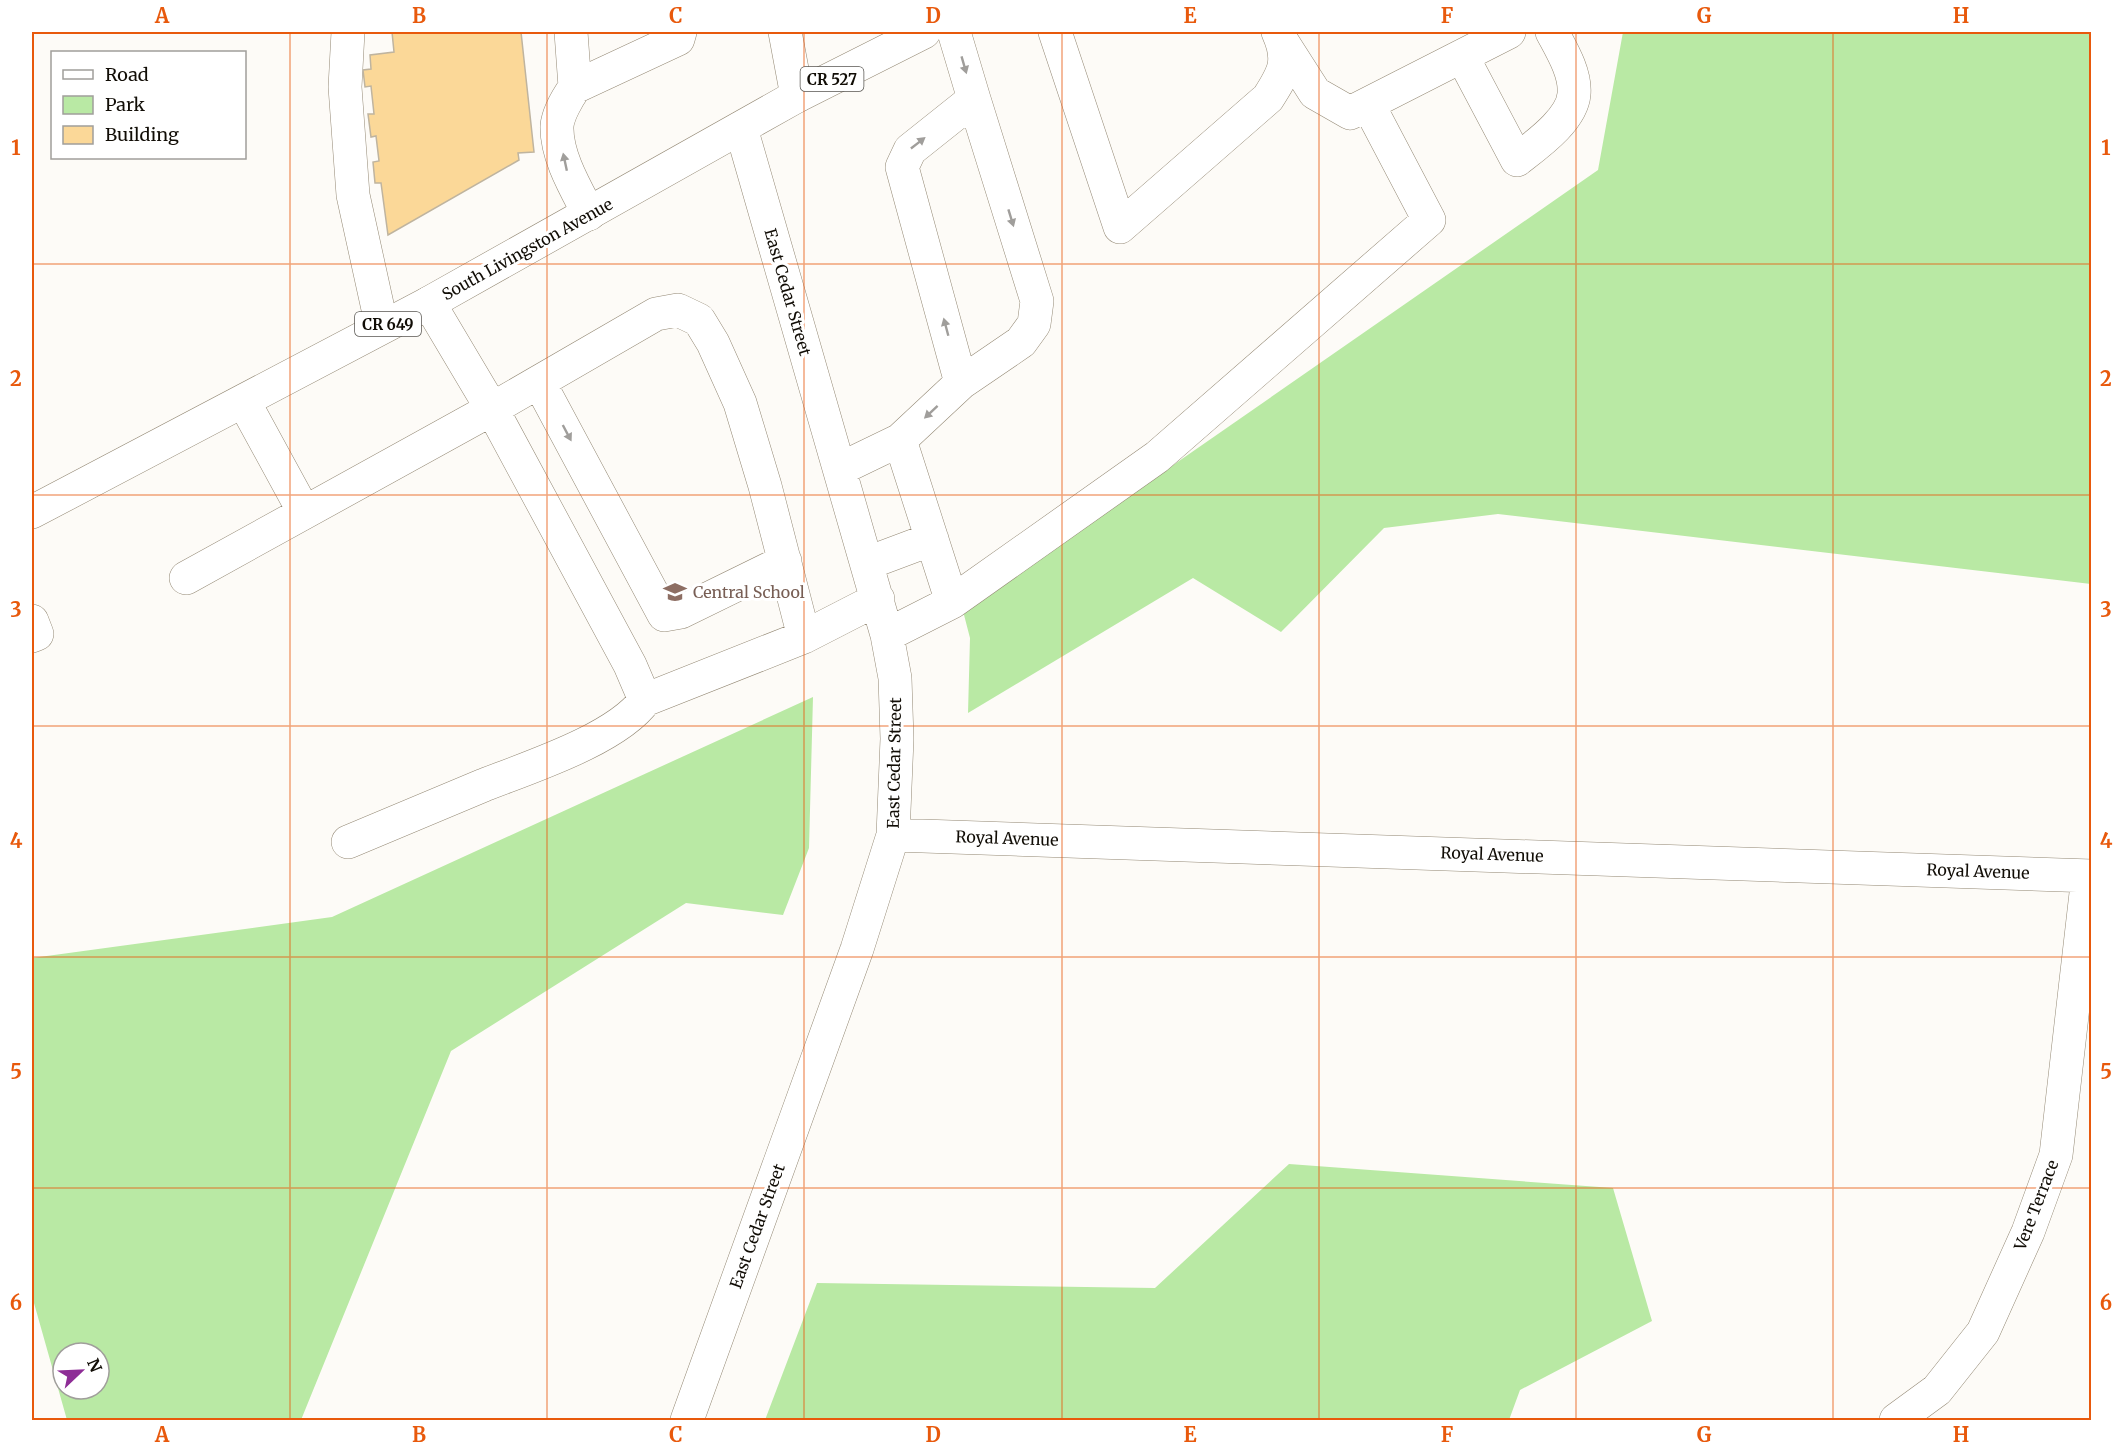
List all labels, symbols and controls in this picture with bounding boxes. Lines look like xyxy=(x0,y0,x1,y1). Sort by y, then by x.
text: A xyxy=(154,3,170,28)
text: B xyxy=(412,3,426,28)
text: C xyxy=(669,3,683,28)
text: D xyxy=(925,3,941,28)
text: E xyxy=(1183,3,1197,28)
text: F xyxy=(1441,3,1454,28)
text: G xyxy=(1697,3,1712,28)
text: H xyxy=(1953,3,1969,28)
legend xyxy=(51,51,246,159)
one-way arrow xyxy=(960,56,969,74)
text: Road xyxy=(105,63,149,86)
road number: CR 527 xyxy=(800,67,864,91)
text: Park xyxy=(105,93,146,116)
text: Building xyxy=(105,123,179,146)
text: 1 xyxy=(11,135,21,160)
text: 1 xyxy=(2101,135,2111,160)
one-way arrow xyxy=(910,137,926,150)
one-way arrow xyxy=(560,152,569,171)
street label: South Livingston Avenue xyxy=(438,194,616,304)
one-way arrow xyxy=(1006,209,1016,227)
street label: East Cedar Street xyxy=(760,226,816,359)
road number: CR 649 xyxy=(355,312,421,336)
one-way arrow xyxy=(941,318,950,336)
text: 2 xyxy=(10,366,22,391)
text: 2 xyxy=(2100,366,2112,391)
one-way arrow xyxy=(924,404,938,418)
one-way arrow xyxy=(562,425,572,442)
school or university icon: Central School xyxy=(662,579,688,605)
place label: Central School xyxy=(693,582,805,602)
text: 3 xyxy=(10,597,22,622)
text: 3 xyxy=(2100,597,2112,622)
street label: East Cedar Street xyxy=(883,696,905,829)
street label: Royal Avenue xyxy=(955,826,1059,850)
text: 4 xyxy=(10,828,23,853)
text: 4 xyxy=(2100,828,2113,853)
street label: Royal Avenue xyxy=(1440,842,1544,866)
street label: Royal Avenue xyxy=(1926,859,2030,883)
text: 5 xyxy=(10,1059,22,1084)
text: 5 xyxy=(2100,1059,2112,1084)
street label: Vere Terrace xyxy=(2009,1157,2062,1254)
street label: East Cedar Street xyxy=(725,1160,789,1291)
text: 6 xyxy=(10,1290,22,1315)
text: 6 xyxy=(2100,1290,2112,1315)
north arrow xyxy=(51,1341,111,1401)
text: N xyxy=(83,1355,107,1375)
text: A xyxy=(154,1422,170,1447)
text: B xyxy=(412,1422,426,1447)
text: C xyxy=(669,1422,683,1447)
text: D xyxy=(925,1422,941,1447)
text: E xyxy=(1183,1422,1197,1447)
text: F xyxy=(1441,1422,1454,1447)
text: G xyxy=(1697,1422,1712,1447)
text: H xyxy=(1953,1422,1969,1447)

